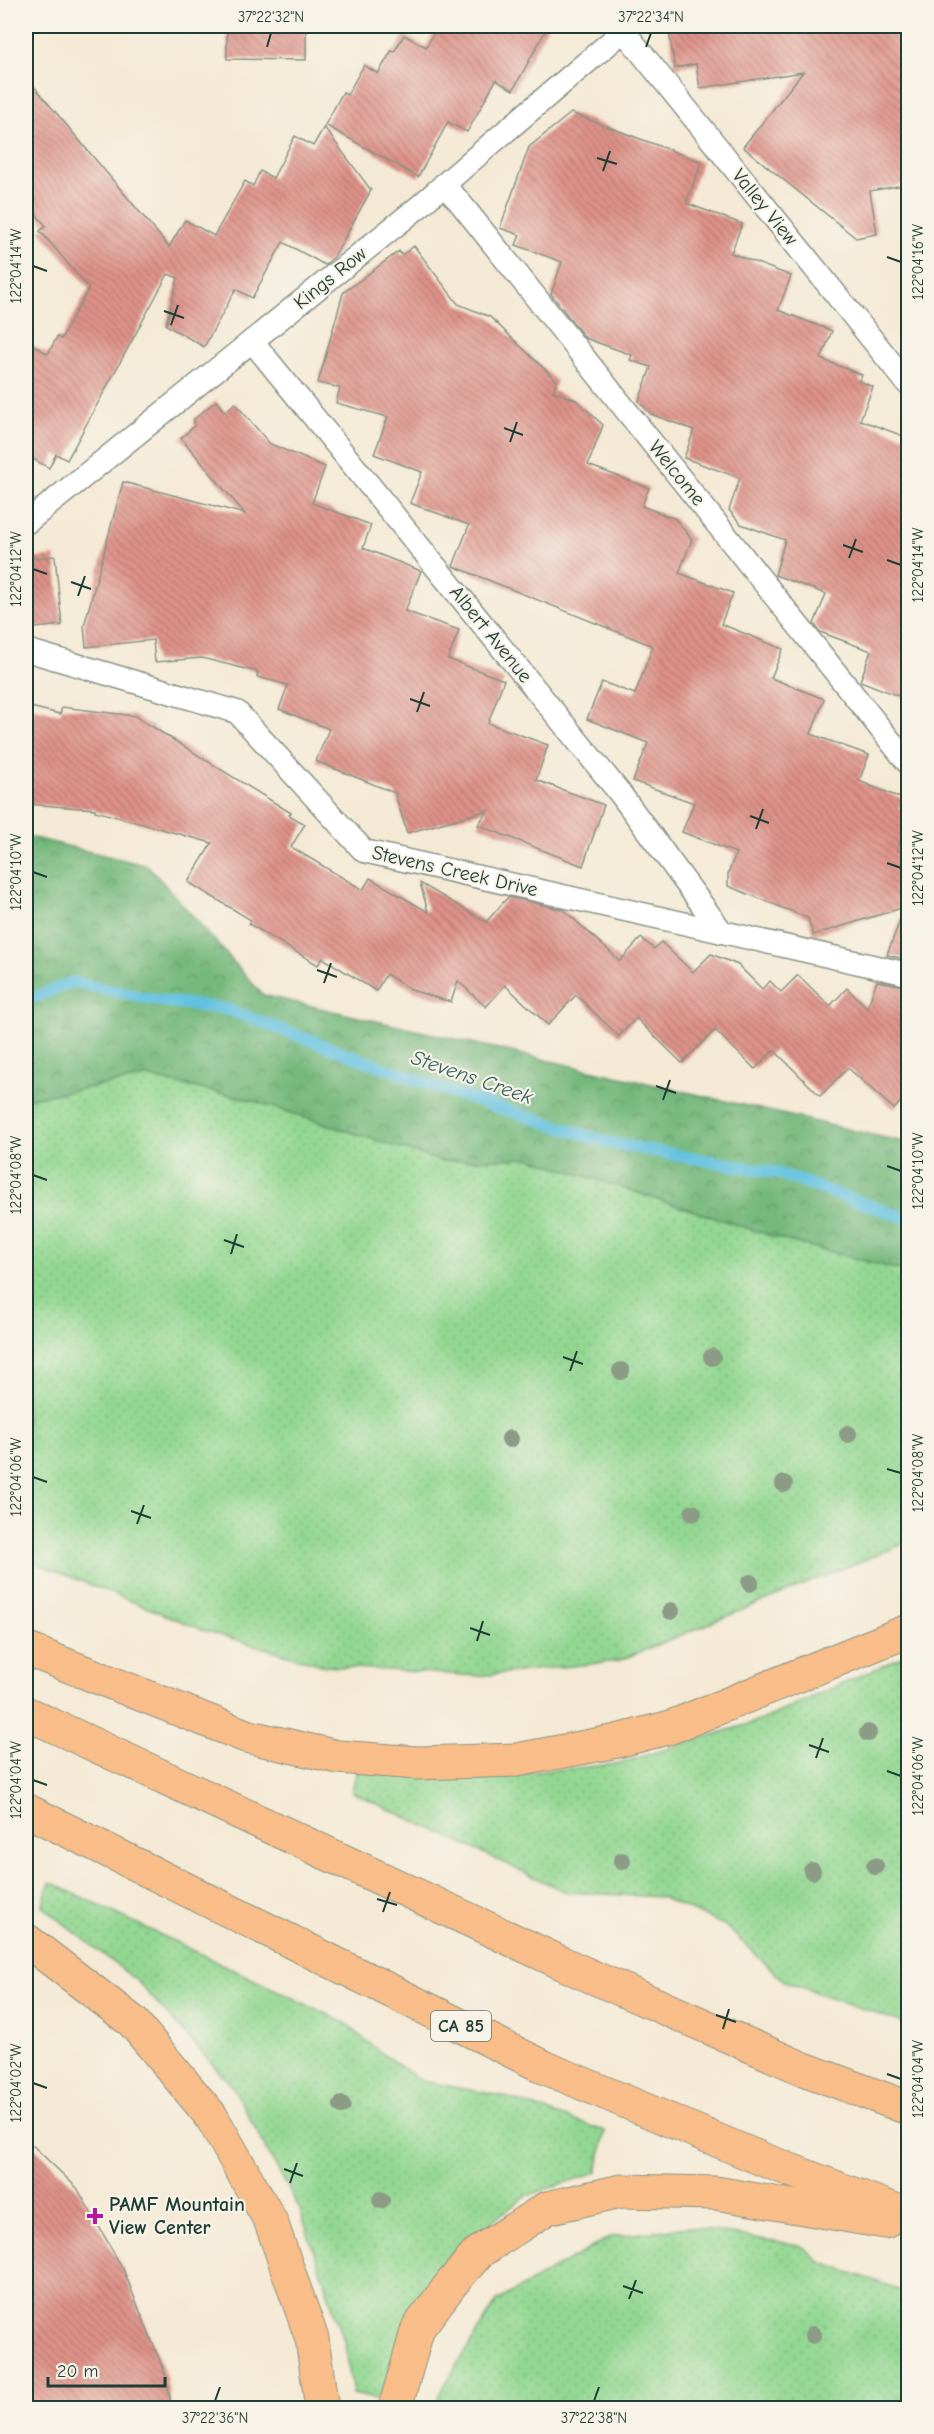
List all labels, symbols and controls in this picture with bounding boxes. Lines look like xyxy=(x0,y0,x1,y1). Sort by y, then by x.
text: 37°22'32"N xyxy=(238,8,304,26)
text: 37°22'34"N xyxy=(618,8,684,26)
street label: Valley View xyxy=(727,164,803,250)
text: 122°04'16"W xyxy=(909,224,927,300)
text: 122°04'14"W xyxy=(7,229,25,303)
street label: Kings Row xyxy=(289,242,371,314)
street label: Welcome xyxy=(644,436,710,510)
text: 122°04'14"W xyxy=(909,528,927,602)
text: 122°04'12"W xyxy=(7,531,25,607)
street label: Albert Avenue xyxy=(445,581,537,687)
text: 122°04'12"W xyxy=(909,830,927,906)
text: 122°04'10"W xyxy=(7,834,25,910)
street label: Stevens Creek Drive xyxy=(370,841,540,901)
water label: Stevens Creek xyxy=(408,1045,537,1109)
text: 122°04'10"W xyxy=(909,1133,927,1209)
text: 122°04'08"W xyxy=(7,1136,25,1214)
text: 122°04'08"W xyxy=(909,1434,927,1512)
text: 122°04'06"W xyxy=(7,1437,25,1517)
text: 122°04'06"W xyxy=(909,1736,927,1816)
text: 122°04'04"W xyxy=(7,1741,25,1819)
road number: CA 85 xyxy=(431,2011,491,2041)
text: 122°04'04"W xyxy=(909,2040,927,2118)
text: 122°04'02"W xyxy=(7,2044,25,2122)
place label: PAMF Mountain View Center xyxy=(109,2193,245,2239)
marker: PAMF Mountain View Center xyxy=(86,2207,104,2225)
scale bar xyxy=(48,2350,165,2388)
text: 20 m xyxy=(57,2361,98,2382)
text: 37°22'36"N xyxy=(182,2409,248,2427)
text: 37°22'38"N xyxy=(561,2409,627,2427)

